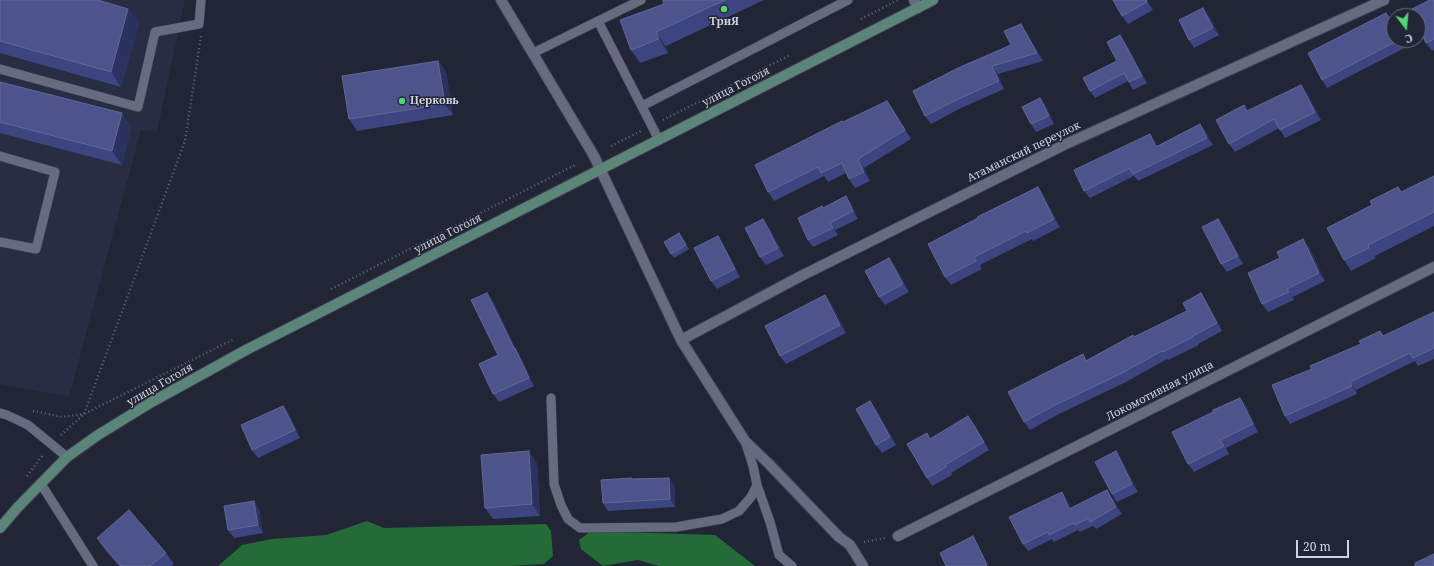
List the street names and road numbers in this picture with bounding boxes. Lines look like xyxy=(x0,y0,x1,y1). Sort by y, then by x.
street label: улица Гоголя xyxy=(700,64,772,110)
street label: Атаманский переулок xyxy=(965,119,1083,185)
street label: улица Гоголя xyxy=(412,211,484,257)
street label: Локомотивная улица xyxy=(1104,358,1216,424)
street label: улица Гоголя xyxy=(125,361,195,409)

